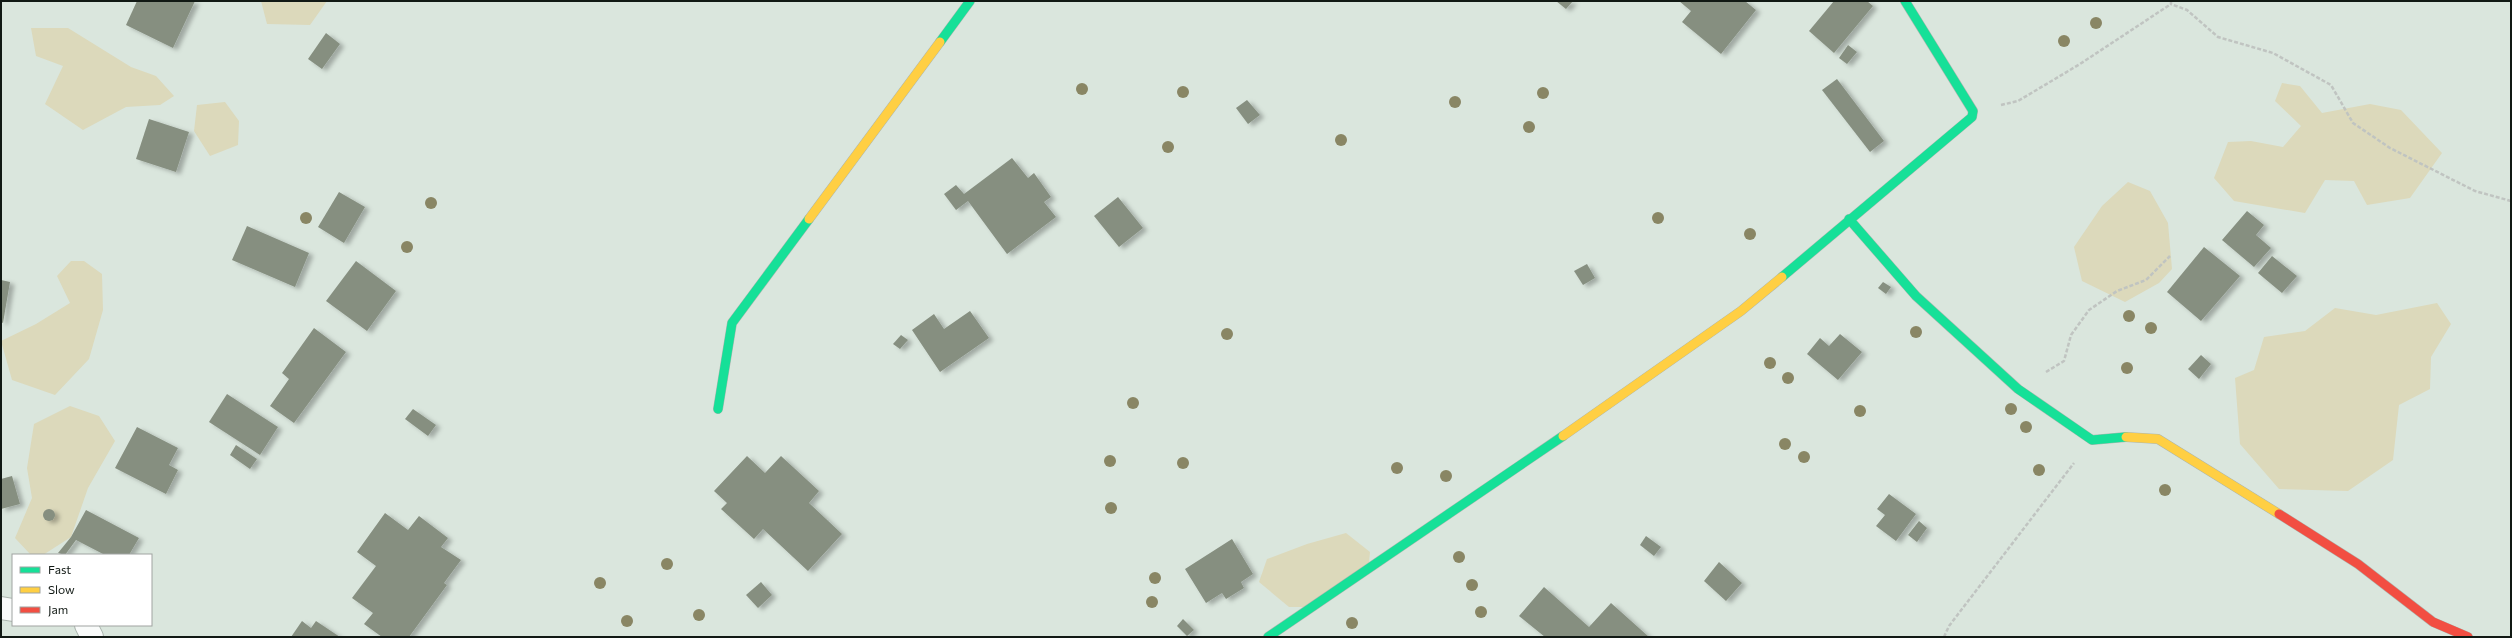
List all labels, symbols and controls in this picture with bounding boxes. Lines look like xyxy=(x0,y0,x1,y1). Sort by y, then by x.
legend xyxy=(12,554,152,626)
text: Fast xyxy=(48,562,71,576)
text: Slow xyxy=(48,582,75,596)
text: Jam xyxy=(48,602,68,617)

